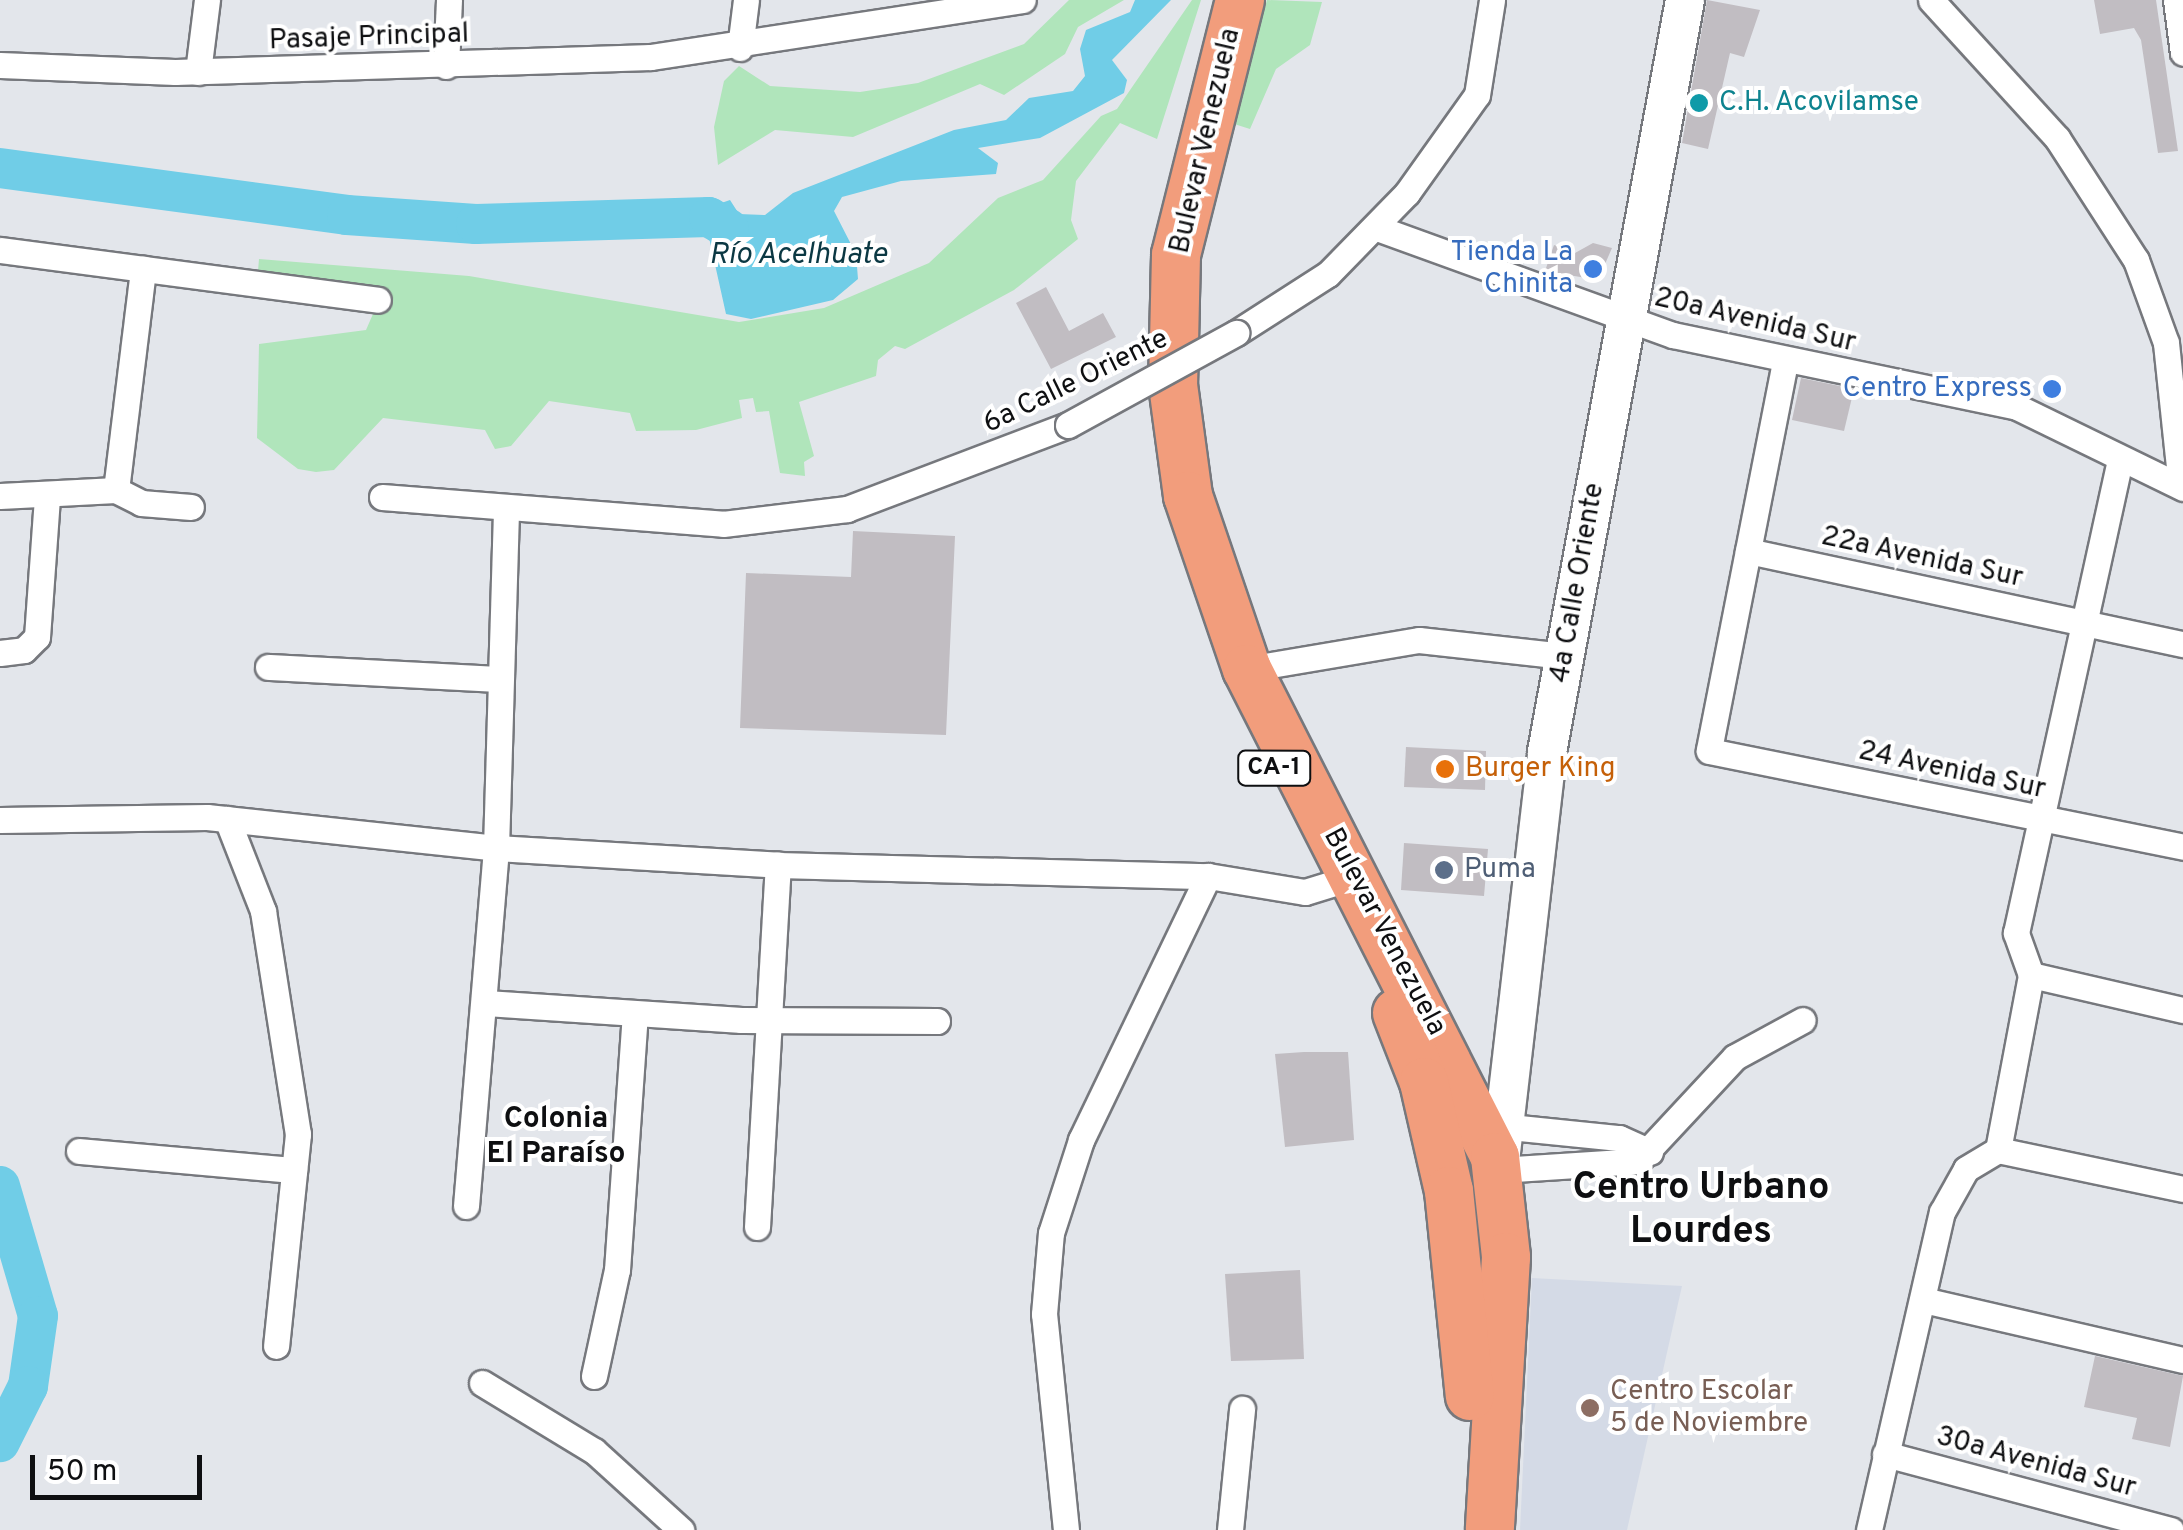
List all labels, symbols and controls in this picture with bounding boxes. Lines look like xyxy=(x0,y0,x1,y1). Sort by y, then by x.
street label: Pasaje Principal xyxy=(268,18,470,58)
street label: Bulevar Venezuela xyxy=(1164,25,1248,257)
place label: C.H. Acovilamse xyxy=(1719,86,1920,120)
marker: C.H. Acovilamse xyxy=(1688,92,1710,114)
place label: Tienda La Chinita xyxy=(1451,236,1573,302)
water label: Río Acelhuate xyxy=(708,238,888,274)
marker: Tienda La Chinita xyxy=(1582,258,1604,280)
street label: 20a Avenida Sur xyxy=(1650,281,1860,361)
street label: 6a Calle Oriente xyxy=(978,323,1174,441)
place label: Centro Express xyxy=(1843,372,2032,406)
marker: Centro Express xyxy=(2041,378,2063,400)
street label: 4a Calle Oriente xyxy=(1544,480,1612,686)
street label: 22a Avenida Sur xyxy=(1818,520,2026,596)
street label: 24 Avenida Sur xyxy=(1855,735,2049,807)
road number: CA-1 xyxy=(1236,748,1312,788)
place label: Burger King xyxy=(1465,752,1615,786)
marker: Burger King xyxy=(1434,758,1456,780)
street label: Bulevar Venezuela xyxy=(1315,822,1453,1042)
place label: Puma xyxy=(1464,853,1536,887)
marker: Puma xyxy=(1433,859,1455,881)
district label: Colonia El Paraíso xyxy=(486,1102,626,1172)
district label: Centro Urbano Lourdes xyxy=(1572,1166,1830,1256)
place label: Centro Escolar 5 de Noviembre xyxy=(1610,1375,1808,1441)
marker: Centro Escolar 5 de Noviembre xyxy=(1579,1397,1601,1419)
street label: 30a Avenida Sur xyxy=(1932,1420,2140,1506)
scale bar xyxy=(35,1435,208,1497)
text: 50 m xyxy=(47,1454,117,1491)

